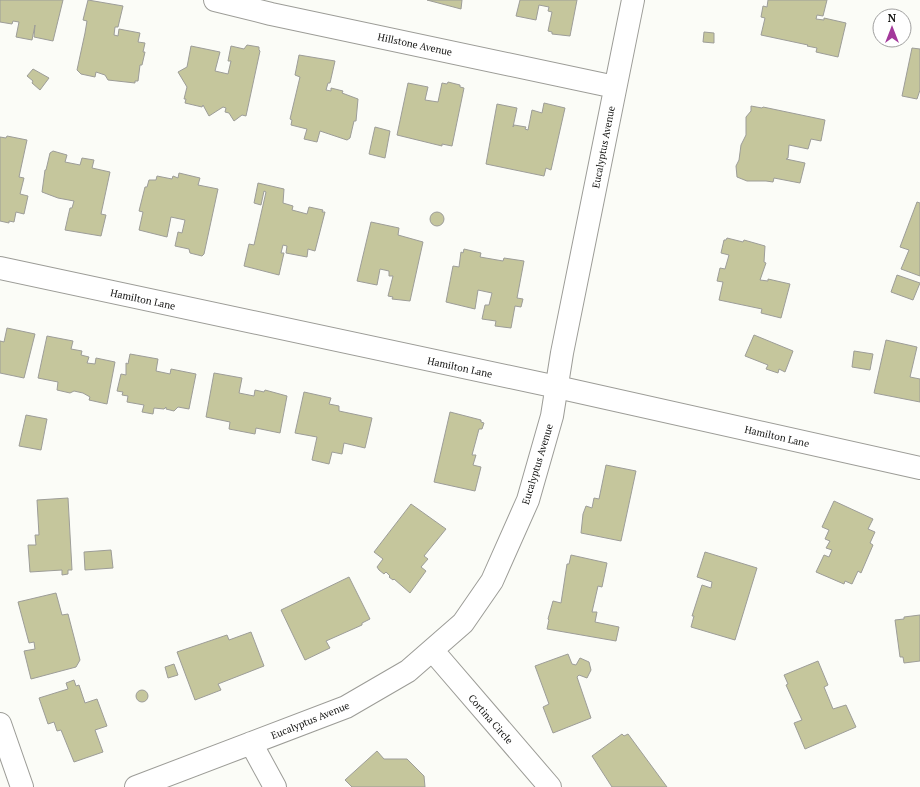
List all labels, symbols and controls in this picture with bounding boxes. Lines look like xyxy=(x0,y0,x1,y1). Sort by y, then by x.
north arrow xyxy=(872,8,912,48)
text: N xyxy=(888,11,897,25)
street label: Hillstone Avenue xyxy=(376,30,453,59)
street label: Eucalyptus Avenue xyxy=(589,105,618,189)
street label: Hamilton Lane xyxy=(109,286,177,313)
street label: Hamilton Lane xyxy=(426,354,494,381)
street label: Eucalyptus Avenue xyxy=(519,422,556,506)
street label: Hamilton Lane xyxy=(743,423,811,450)
street label: Cortina Circle xyxy=(465,692,516,747)
street label: Eucalyptus Avenue xyxy=(269,699,351,742)

